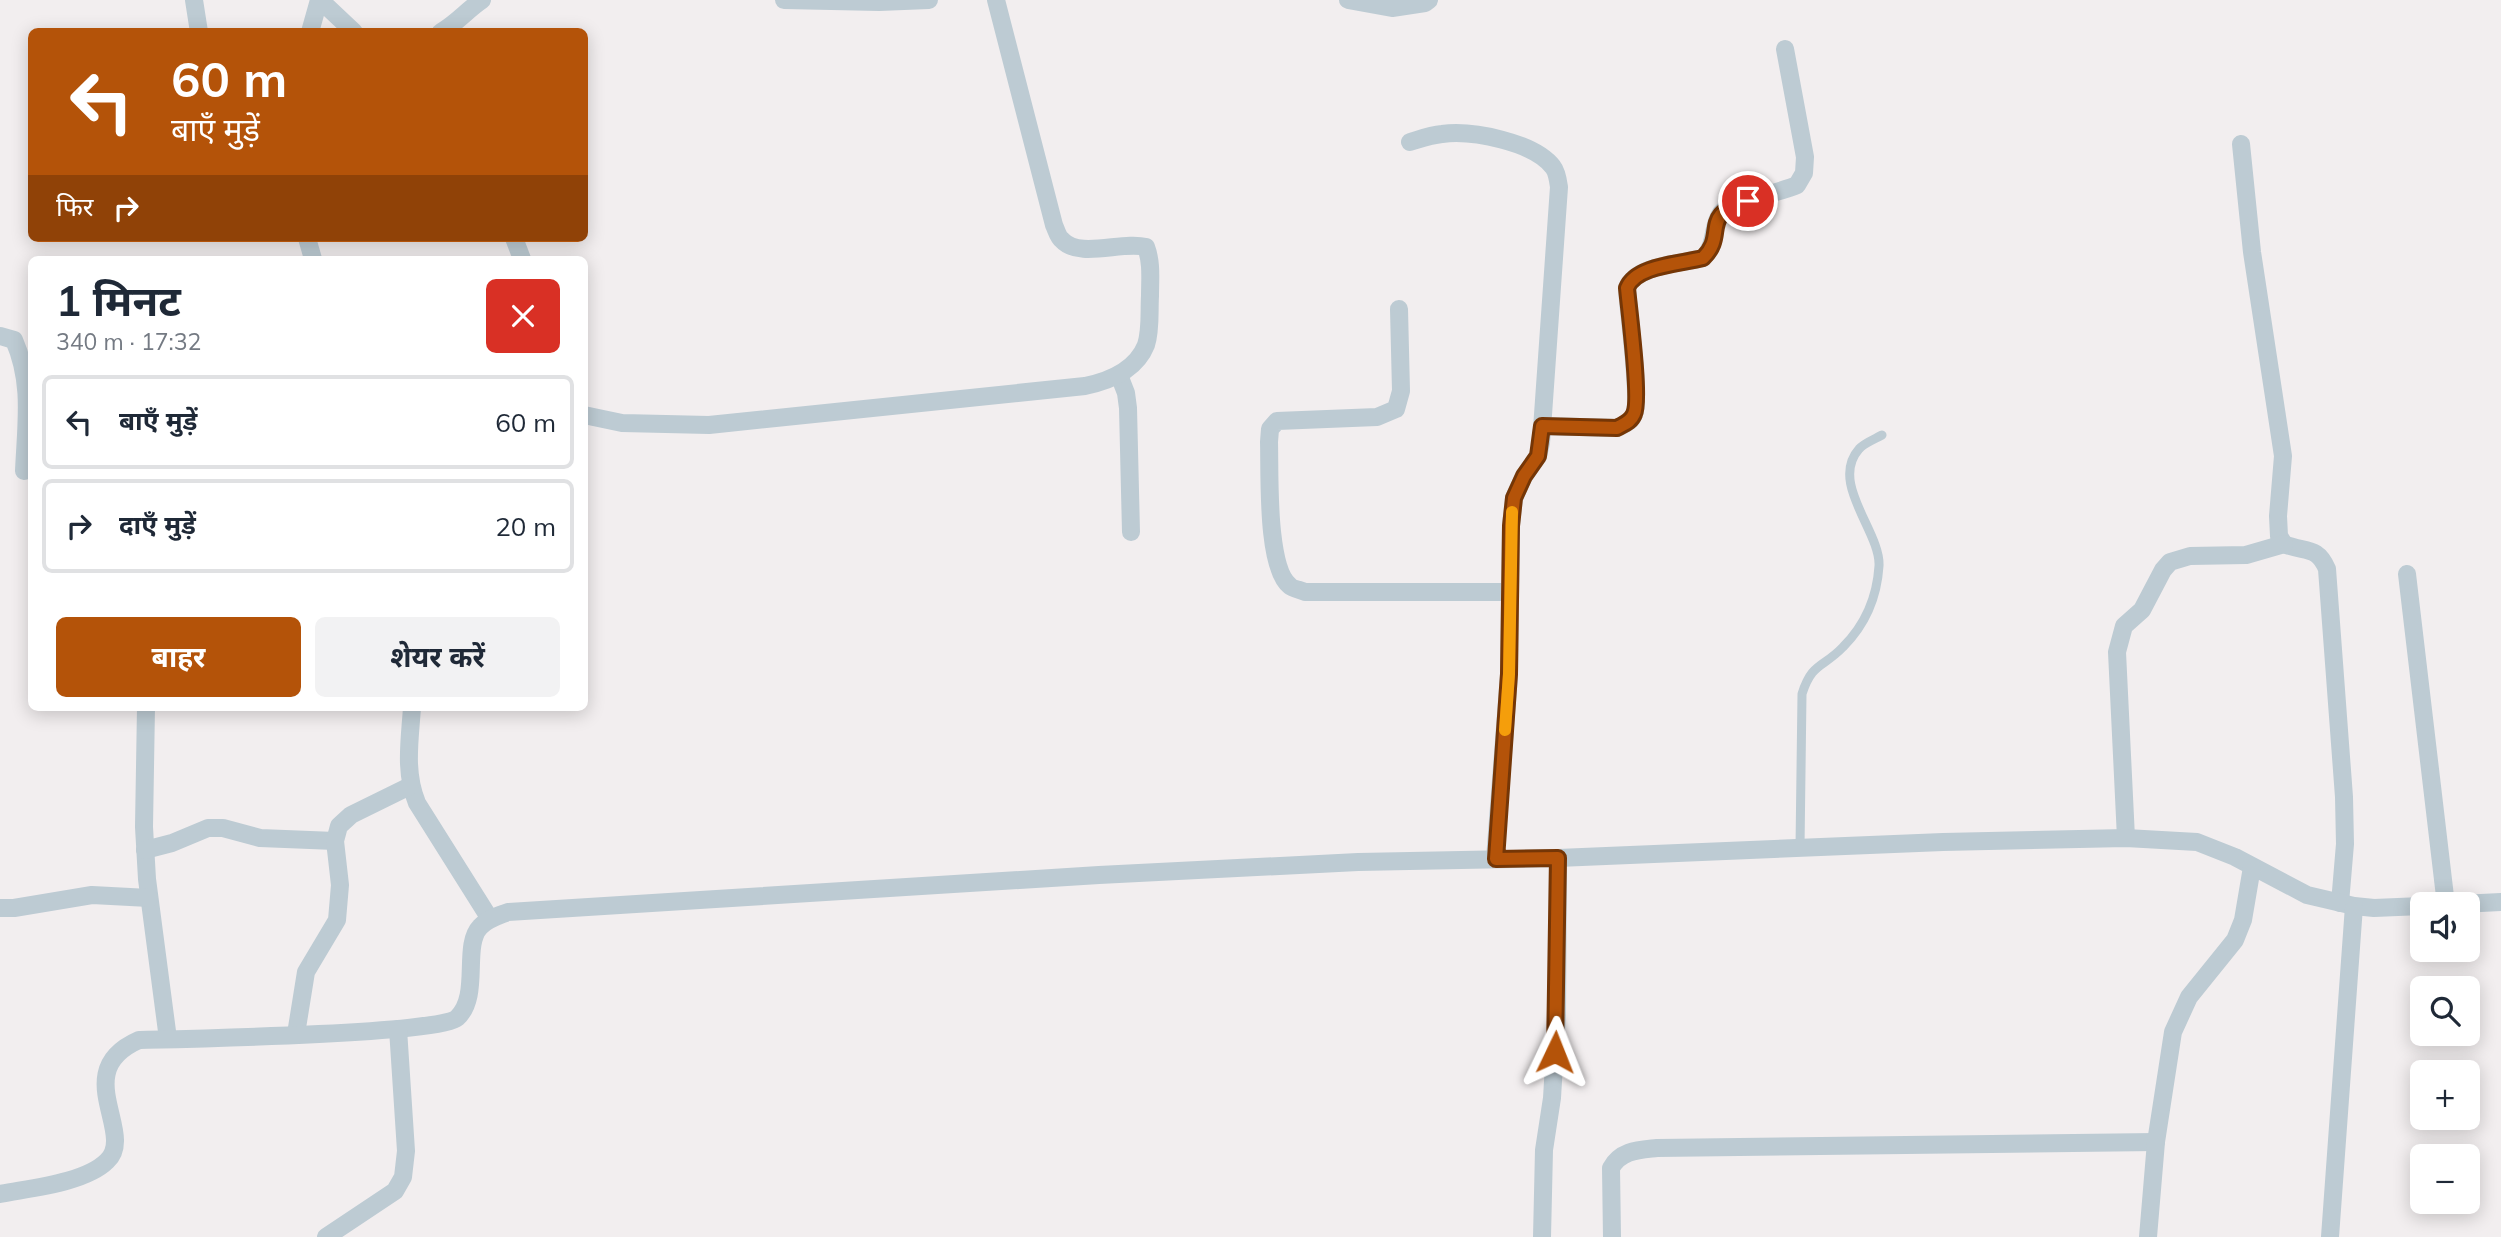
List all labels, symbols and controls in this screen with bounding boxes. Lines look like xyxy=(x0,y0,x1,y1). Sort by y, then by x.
text: 60 m xyxy=(171,48,287,109)
icon: left xyxy=(56,56,147,147)
text: बाएँ मुड़ें xyxy=(171,109,260,149)
pin xyxy=(1718,171,1778,231)
icon: arrive xyxy=(1729,182,1767,220)
icon: right xyxy=(107,189,145,227)
text: फिर xyxy=(56,190,93,223)
text: 1 मिनट xyxy=(56,274,181,327)
button: close xyxy=(486,279,560,353)
text: 340 m · 17:32 xyxy=(56,327,201,356)
icon: left xyxy=(60,403,98,441)
text: बाएँ मुड़ें xyxy=(119,404,197,437)
text: 60 m xyxy=(495,406,556,439)
icon: right xyxy=(60,507,98,545)
text: दाएँ मुड़ें xyxy=(119,508,196,541)
text: 20 m xyxy=(495,510,556,543)
button: बाहर xyxy=(56,617,301,697)
button: शेयर करें xyxy=(315,617,560,697)
map controls xyxy=(2410,892,2480,1214)
button: sound xyxy=(2410,892,2480,962)
button: search xyxy=(2410,976,2480,1046)
position arrow xyxy=(1518,1015,1592,1089)
button: + xyxy=(2410,1060,2480,1130)
button: − xyxy=(2410,1144,2480,1214)

